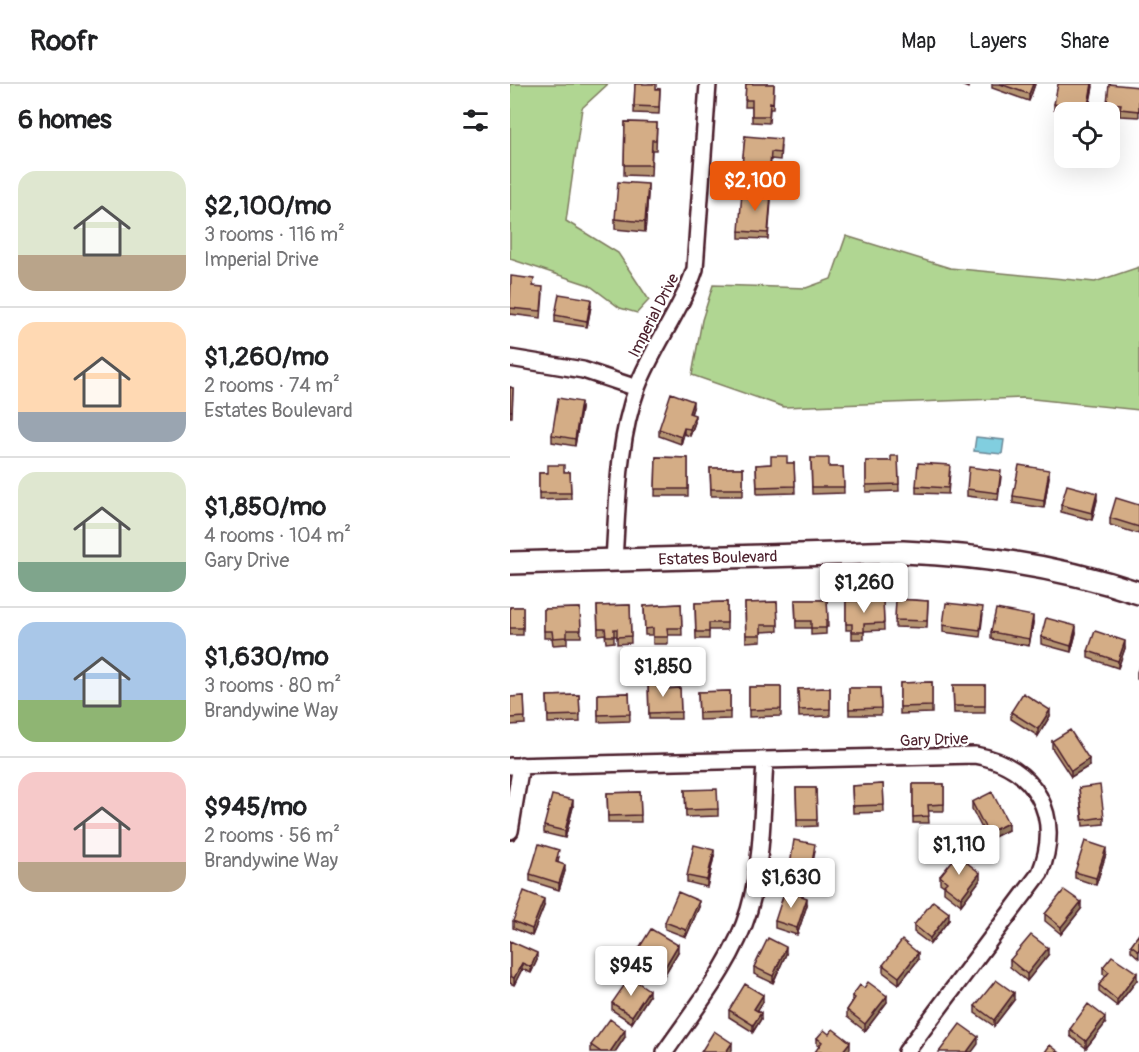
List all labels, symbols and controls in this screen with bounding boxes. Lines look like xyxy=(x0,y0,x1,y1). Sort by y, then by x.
text: Roofr xyxy=(30,24,98,59)
text: Map xyxy=(901,28,936,55)
text: Layers xyxy=(969,28,1027,55)
text: Share xyxy=(1060,28,1109,55)
map controls xyxy=(1054,102,1120,168)
button: locate xyxy=(1054,102,1120,168)
text: 6 homes xyxy=(18,104,112,136)
icon: filters xyxy=(459,104,492,137)
pin: $2,100 xyxy=(706,161,804,212)
text: $2,100 xyxy=(724,168,786,193)
text: $2,100/mo xyxy=(204,190,331,222)
icon: home xyxy=(66,195,138,267)
text: 3 rooms · 116 m² xyxy=(204,222,345,247)
text: Imperial Drive xyxy=(204,247,319,272)
street label: Imperial Drive xyxy=(624,270,684,361)
text: $1,260/mo xyxy=(204,341,329,373)
icon: home xyxy=(66,346,138,418)
text: 2 rooms · 74 m² xyxy=(204,373,340,398)
text: Estates Boulevard xyxy=(204,398,353,423)
text: $1,850/mo xyxy=(204,491,326,523)
icon: home xyxy=(66,496,138,568)
text: 4 rooms · 104 m² xyxy=(204,523,351,548)
street label: Estates Boulevard xyxy=(658,547,778,570)
text: Gary Drive xyxy=(204,548,289,573)
pin: $1,260 xyxy=(815,563,913,614)
text: $1,260 xyxy=(834,570,894,595)
text: $1,630/mo xyxy=(204,641,329,673)
icon: home xyxy=(66,646,138,718)
pin: $1,850 xyxy=(614,647,712,698)
text: $1,850 xyxy=(634,654,692,679)
text: 3 rooms · 80 m² xyxy=(204,673,341,698)
text: Brandywine Way xyxy=(204,698,338,723)
street label: Gary Drive xyxy=(900,729,969,751)
text: $945/mo xyxy=(204,791,307,823)
icon: home xyxy=(66,796,138,868)
text: 2 rooms · 56 m² xyxy=(204,823,340,848)
pin: $1,110 xyxy=(910,825,1008,876)
text: $1,110 xyxy=(932,832,986,857)
text: Brandywine Way xyxy=(204,848,338,873)
pin: $1,630 xyxy=(742,858,840,909)
text: $1,630 xyxy=(761,865,821,890)
pin: $945 xyxy=(595,946,667,997)
text: $945 xyxy=(609,953,653,978)

